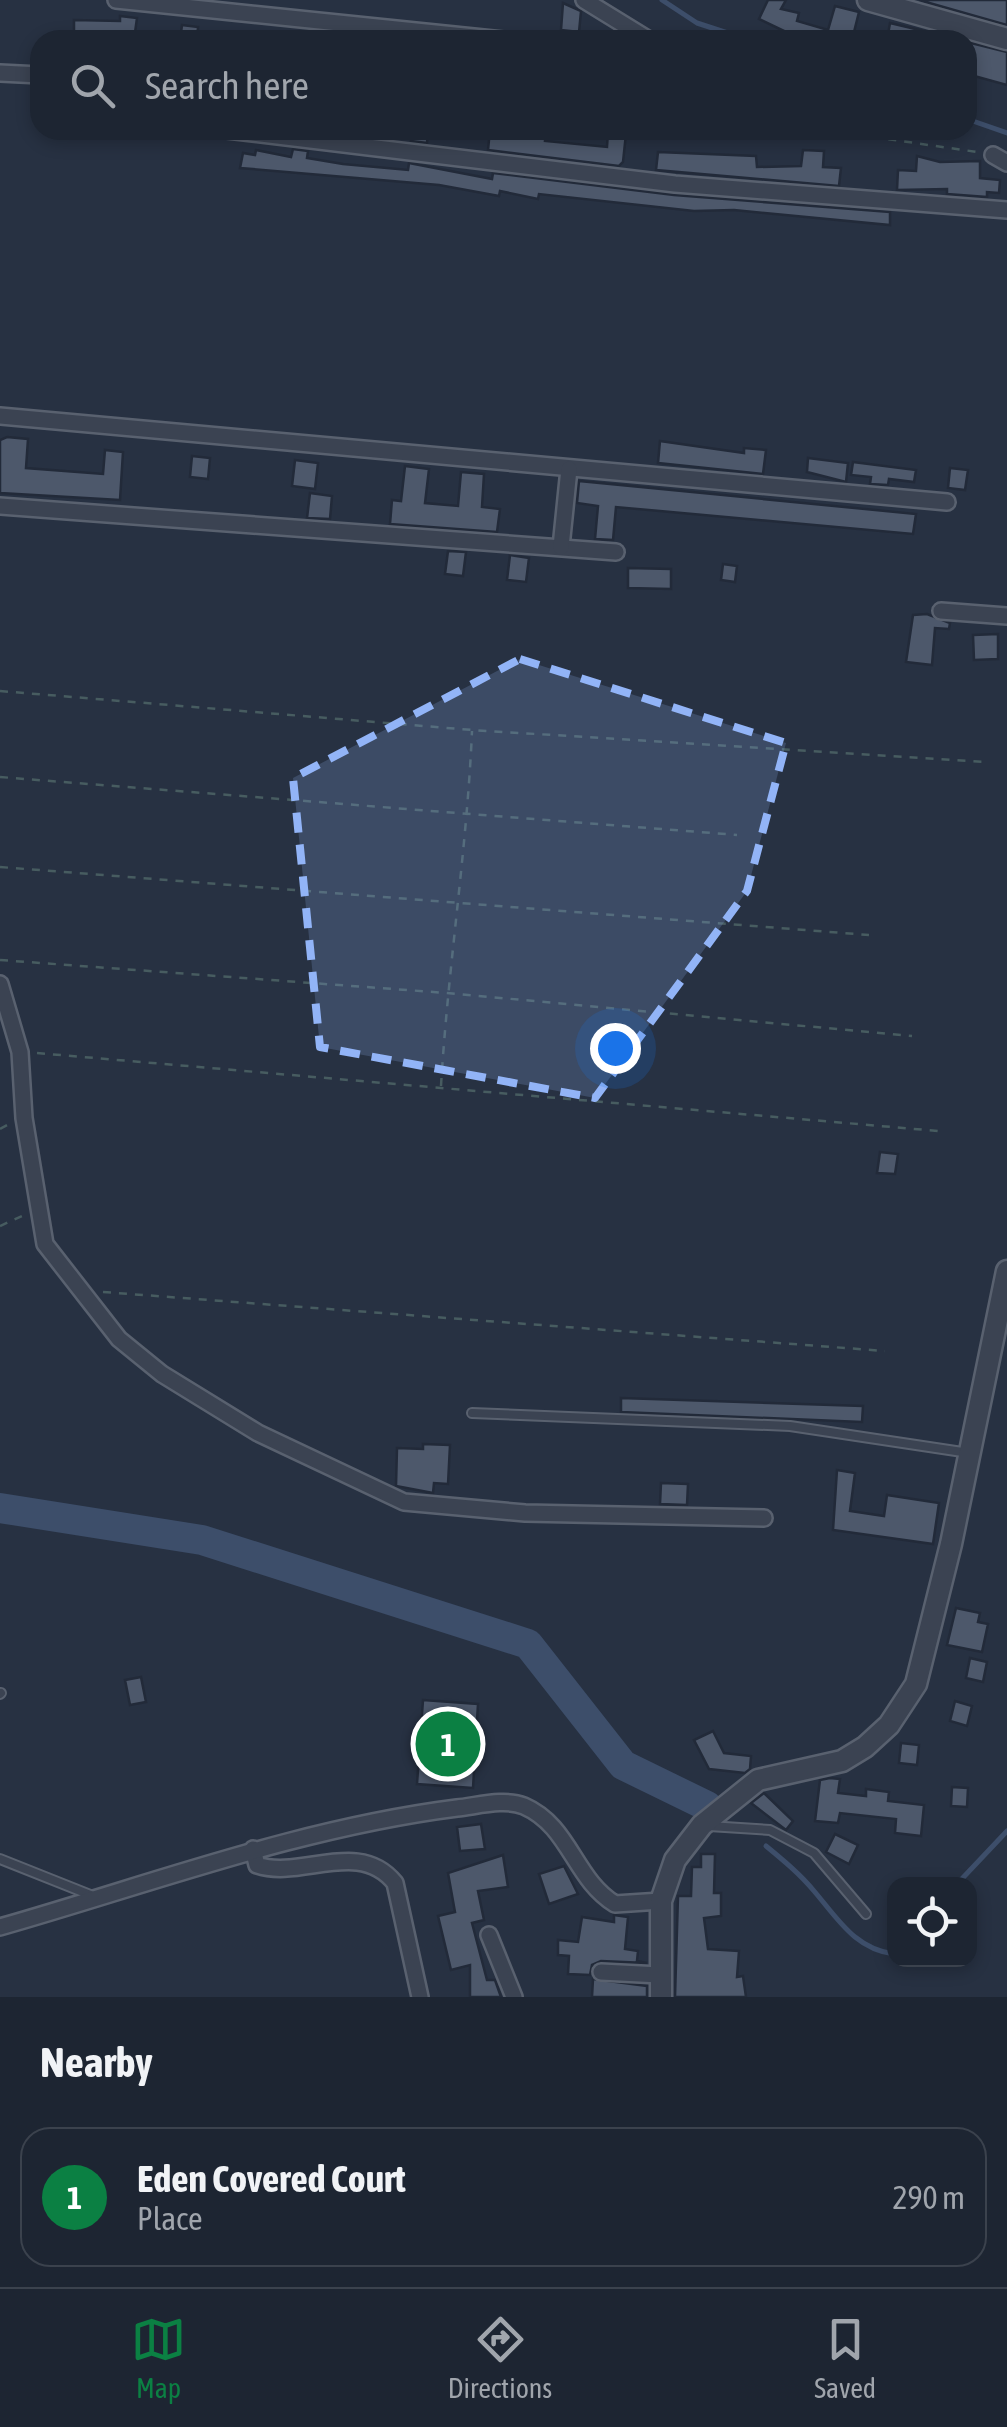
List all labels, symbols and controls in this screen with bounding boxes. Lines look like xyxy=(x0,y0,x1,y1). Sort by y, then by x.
search box xyxy=(30,30,977,140)
icon: search xyxy=(65,58,120,113)
text: Search here xyxy=(145,64,309,107)
your location xyxy=(590,1023,641,1074)
pin: 1 xyxy=(416,1706,480,1782)
map controls xyxy=(887,1877,977,1967)
button: locate xyxy=(887,1877,977,1967)
text: Nearby xyxy=(40,2038,153,2086)
text: Eden Covered Court xyxy=(137,2157,406,2200)
text: 1 xyxy=(67,2179,82,2216)
text: 290 m xyxy=(892,2179,965,2216)
text: Place xyxy=(137,2200,202,2237)
tab: Map xyxy=(131,2312,186,2404)
tab: Directions xyxy=(448,2312,552,2404)
tab: Saved xyxy=(814,2312,876,2404)

